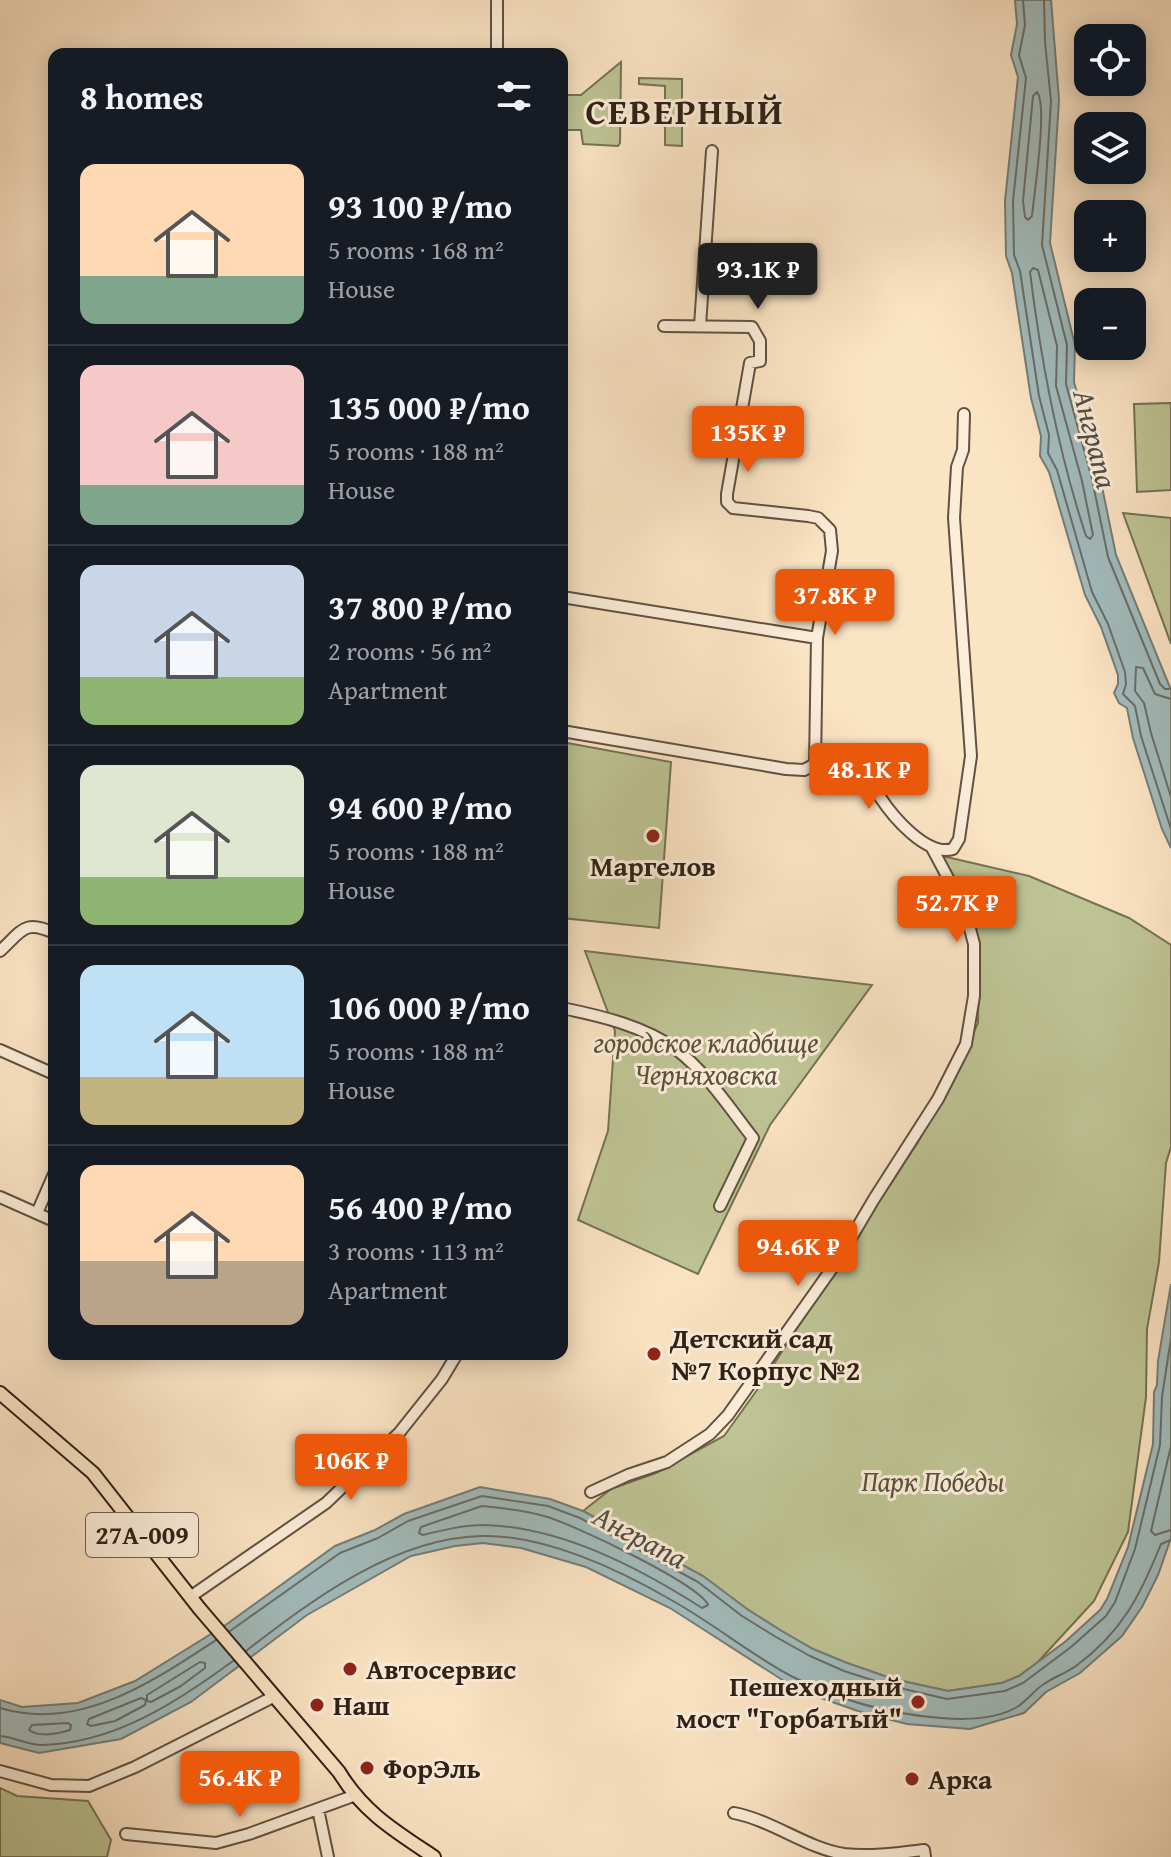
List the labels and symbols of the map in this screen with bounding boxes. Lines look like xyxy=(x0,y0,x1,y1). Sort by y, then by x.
district label: СЕВЕРНЫЙ xyxy=(586,84,784,137)
pin: 93.1K ₽ xyxy=(684,243,832,311)
water label: Анграпа xyxy=(1062,384,1130,493)
pin: 135K ₽ xyxy=(683,406,813,474)
pin: 37.8K ₽ xyxy=(761,569,909,637)
pin: 48.1K ₽ xyxy=(795,743,943,811)
marker: Маргелов xyxy=(644,827,662,845)
place label: Маргелов xyxy=(590,845,716,886)
pin: 52.7K ₽ xyxy=(883,876,1031,944)
park label: городское кладбище Черняховска xyxy=(593,1021,819,1094)
pin: 94.6K ₽ xyxy=(724,1220,872,1288)
place label: Детский сад №7 Корпус №2 xyxy=(669,1317,860,1390)
marker: Детский сад №7 Корпус №2 xyxy=(645,1345,663,1363)
pin: 106K ₽ xyxy=(286,1434,416,1502)
park label: Парк Победы xyxy=(861,1460,1005,1501)
water label: Анграпа xyxy=(585,1493,695,1579)
road number: 27А-009 xyxy=(86,1513,198,1557)
place label: Автосервис xyxy=(366,1648,516,1689)
marker: Автосервис xyxy=(341,1660,359,1678)
place label: Пешеходный мост "Горбатый" xyxy=(676,1665,902,1738)
place label: Наш xyxy=(333,1684,390,1725)
marker: Пешеходный мост "Горбатый" xyxy=(909,1693,927,1711)
marker: Наш xyxy=(308,1696,326,1714)
place label: ФорЭль xyxy=(383,1747,481,1788)
pin: 56.4K ₽ xyxy=(166,1751,314,1819)
place label: Арка xyxy=(928,1758,993,1799)
marker: ФорЭль xyxy=(358,1759,376,1777)
marker: Арка xyxy=(903,1770,921,1788)

